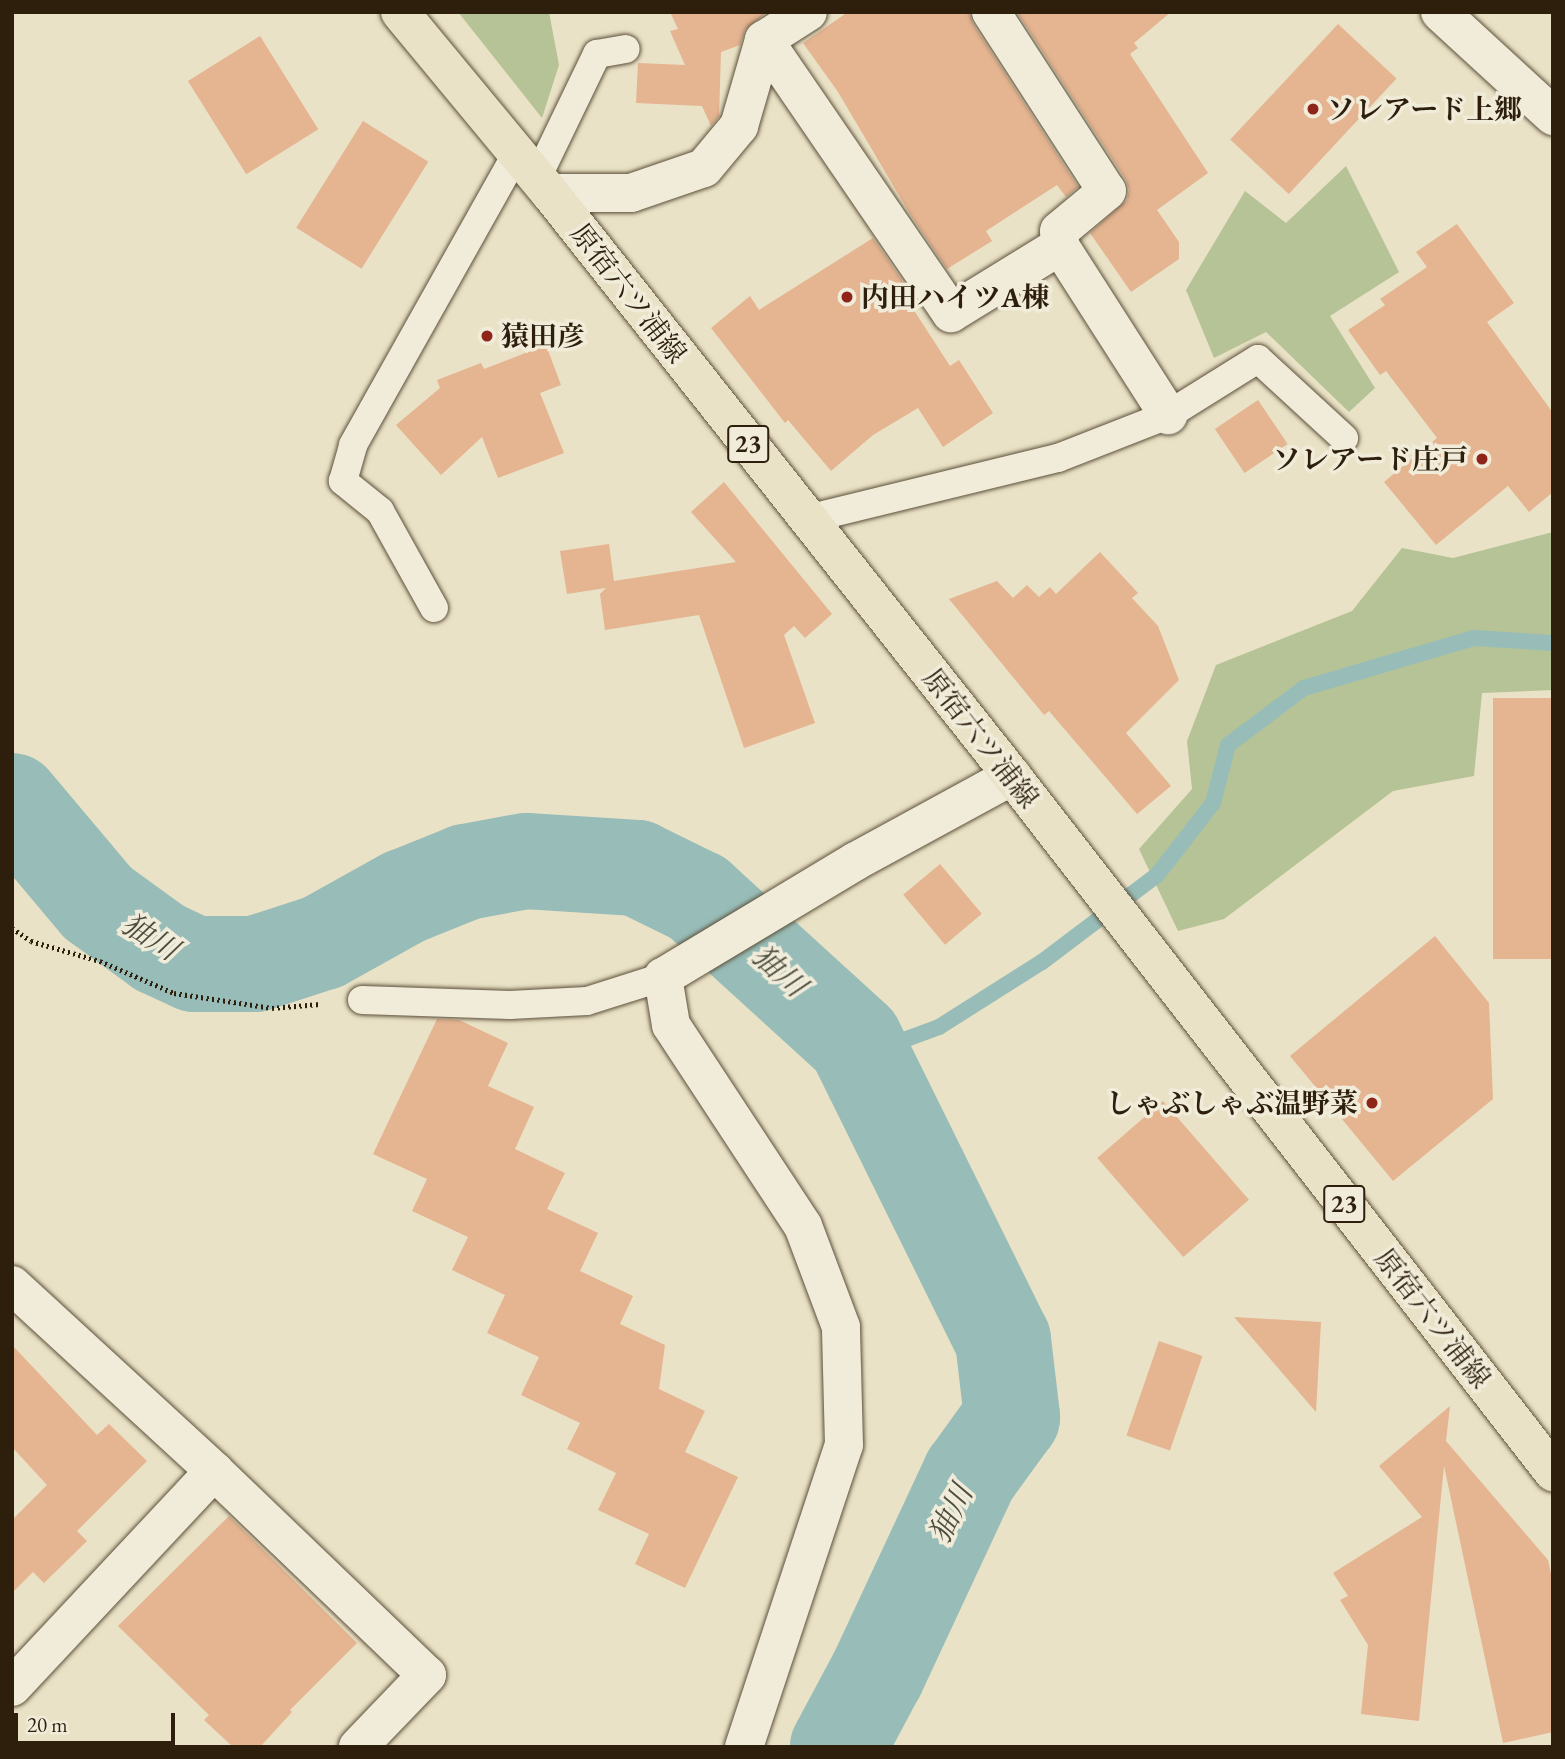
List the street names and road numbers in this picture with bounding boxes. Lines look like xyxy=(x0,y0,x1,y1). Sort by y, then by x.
street label: 原宿六ツ浦線 xyxy=(564,216,694,370)
road number: 23 xyxy=(727,422,769,466)
street label: 原宿六ツ浦線 xyxy=(916,661,1046,815)
road number: 23 xyxy=(1323,1182,1365,1226)
street label: 原宿六ツ浦線 xyxy=(1368,1241,1498,1395)

